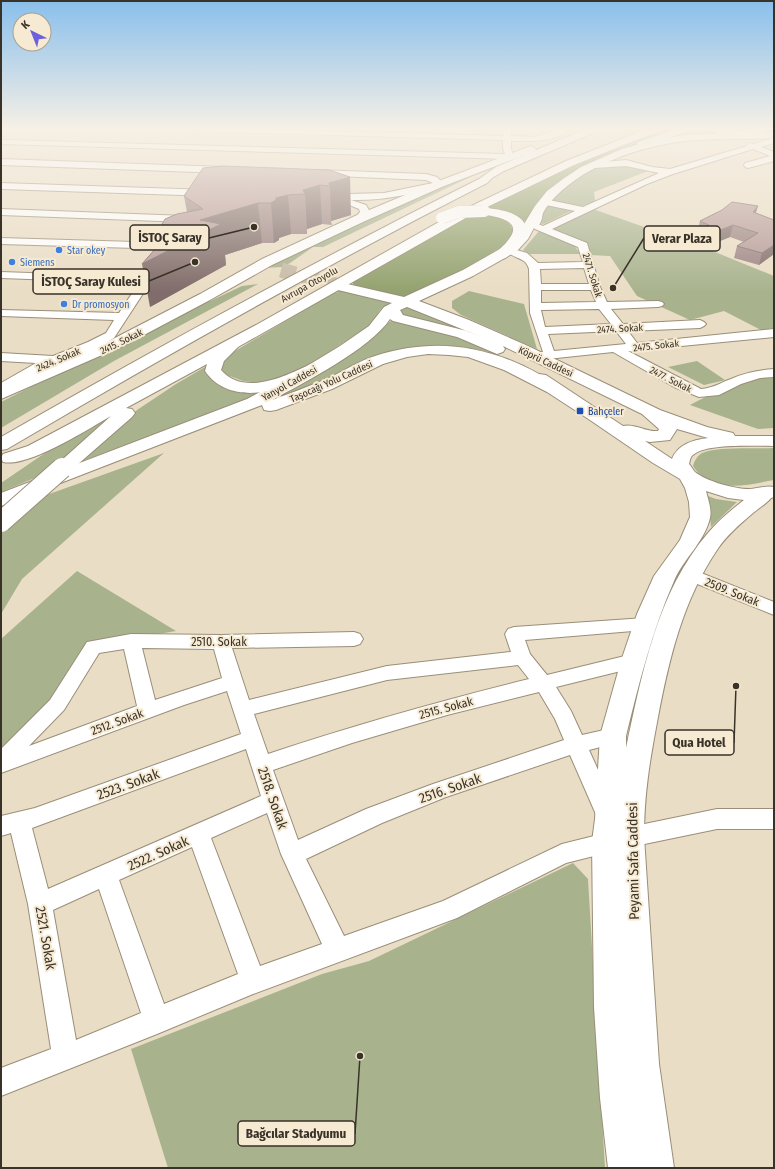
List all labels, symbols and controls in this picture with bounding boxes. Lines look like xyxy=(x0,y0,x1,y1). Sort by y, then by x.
north arrow xyxy=(12,12,52,52)
text: K xyxy=(19,18,33,32)
callout: İSTOÇ Saray xyxy=(130,225,209,250)
callout: Verar Plaza xyxy=(644,226,720,251)
text: İSTOÇ Saray xyxy=(138,230,203,246)
text: Verar Plaza xyxy=(651,231,713,246)
marker: Star okey xyxy=(54,245,64,255)
place label: Star okey xyxy=(67,245,106,257)
street label: 2471. Sokak xyxy=(580,252,605,299)
marker: Siemens xyxy=(7,257,17,267)
place label: Siemens xyxy=(20,257,55,269)
street label: Avrupa Otoyolu xyxy=(279,264,340,305)
callout: İSTOÇ Saray Kulesi xyxy=(33,269,149,294)
text: İSTOÇ Saray Kulesi xyxy=(41,274,141,290)
marker: Dr promosyon xyxy=(59,299,69,309)
place label: Dr promosyon xyxy=(72,299,129,311)
street label: 2474. Sokak xyxy=(597,322,644,336)
street label: 2415. Sokak xyxy=(98,326,145,357)
street label: 2475. Sokak xyxy=(633,338,680,354)
street label: Köprü Caddesi xyxy=(516,344,575,380)
street label: 2424. Sokak xyxy=(35,345,83,375)
street label: Taşocağı Yolu Caddesi xyxy=(288,358,375,406)
street label: Yanyol Caddesi xyxy=(260,364,319,404)
street label: 2477. Sokak xyxy=(647,364,694,396)
marker: Bahçeler xyxy=(575,406,585,416)
place label: Bahçeler xyxy=(588,406,624,418)
street label: 2509. Sokak xyxy=(703,575,762,609)
street label: 2510. Sokak xyxy=(191,635,247,649)
street label: 2515. Sokak xyxy=(418,694,475,722)
street label: 2512. Sokak xyxy=(89,706,145,738)
callout: Qua Hotel xyxy=(665,730,734,755)
text: Qua Hotel xyxy=(672,735,726,750)
street label: 2523. Sokak xyxy=(95,765,162,804)
street label: 2518. Sokak xyxy=(254,765,291,832)
street label: 2516. Sokak xyxy=(417,770,484,807)
street label: Peyami Safa Caddesi xyxy=(624,802,643,920)
street label: 2522. Sokak xyxy=(125,832,192,874)
street label: 2521. Sokak xyxy=(32,905,60,972)
callout: Bağcılar Stadyumu xyxy=(238,1121,355,1146)
text: Bağcılar Stadyumu xyxy=(246,1126,347,1141)

